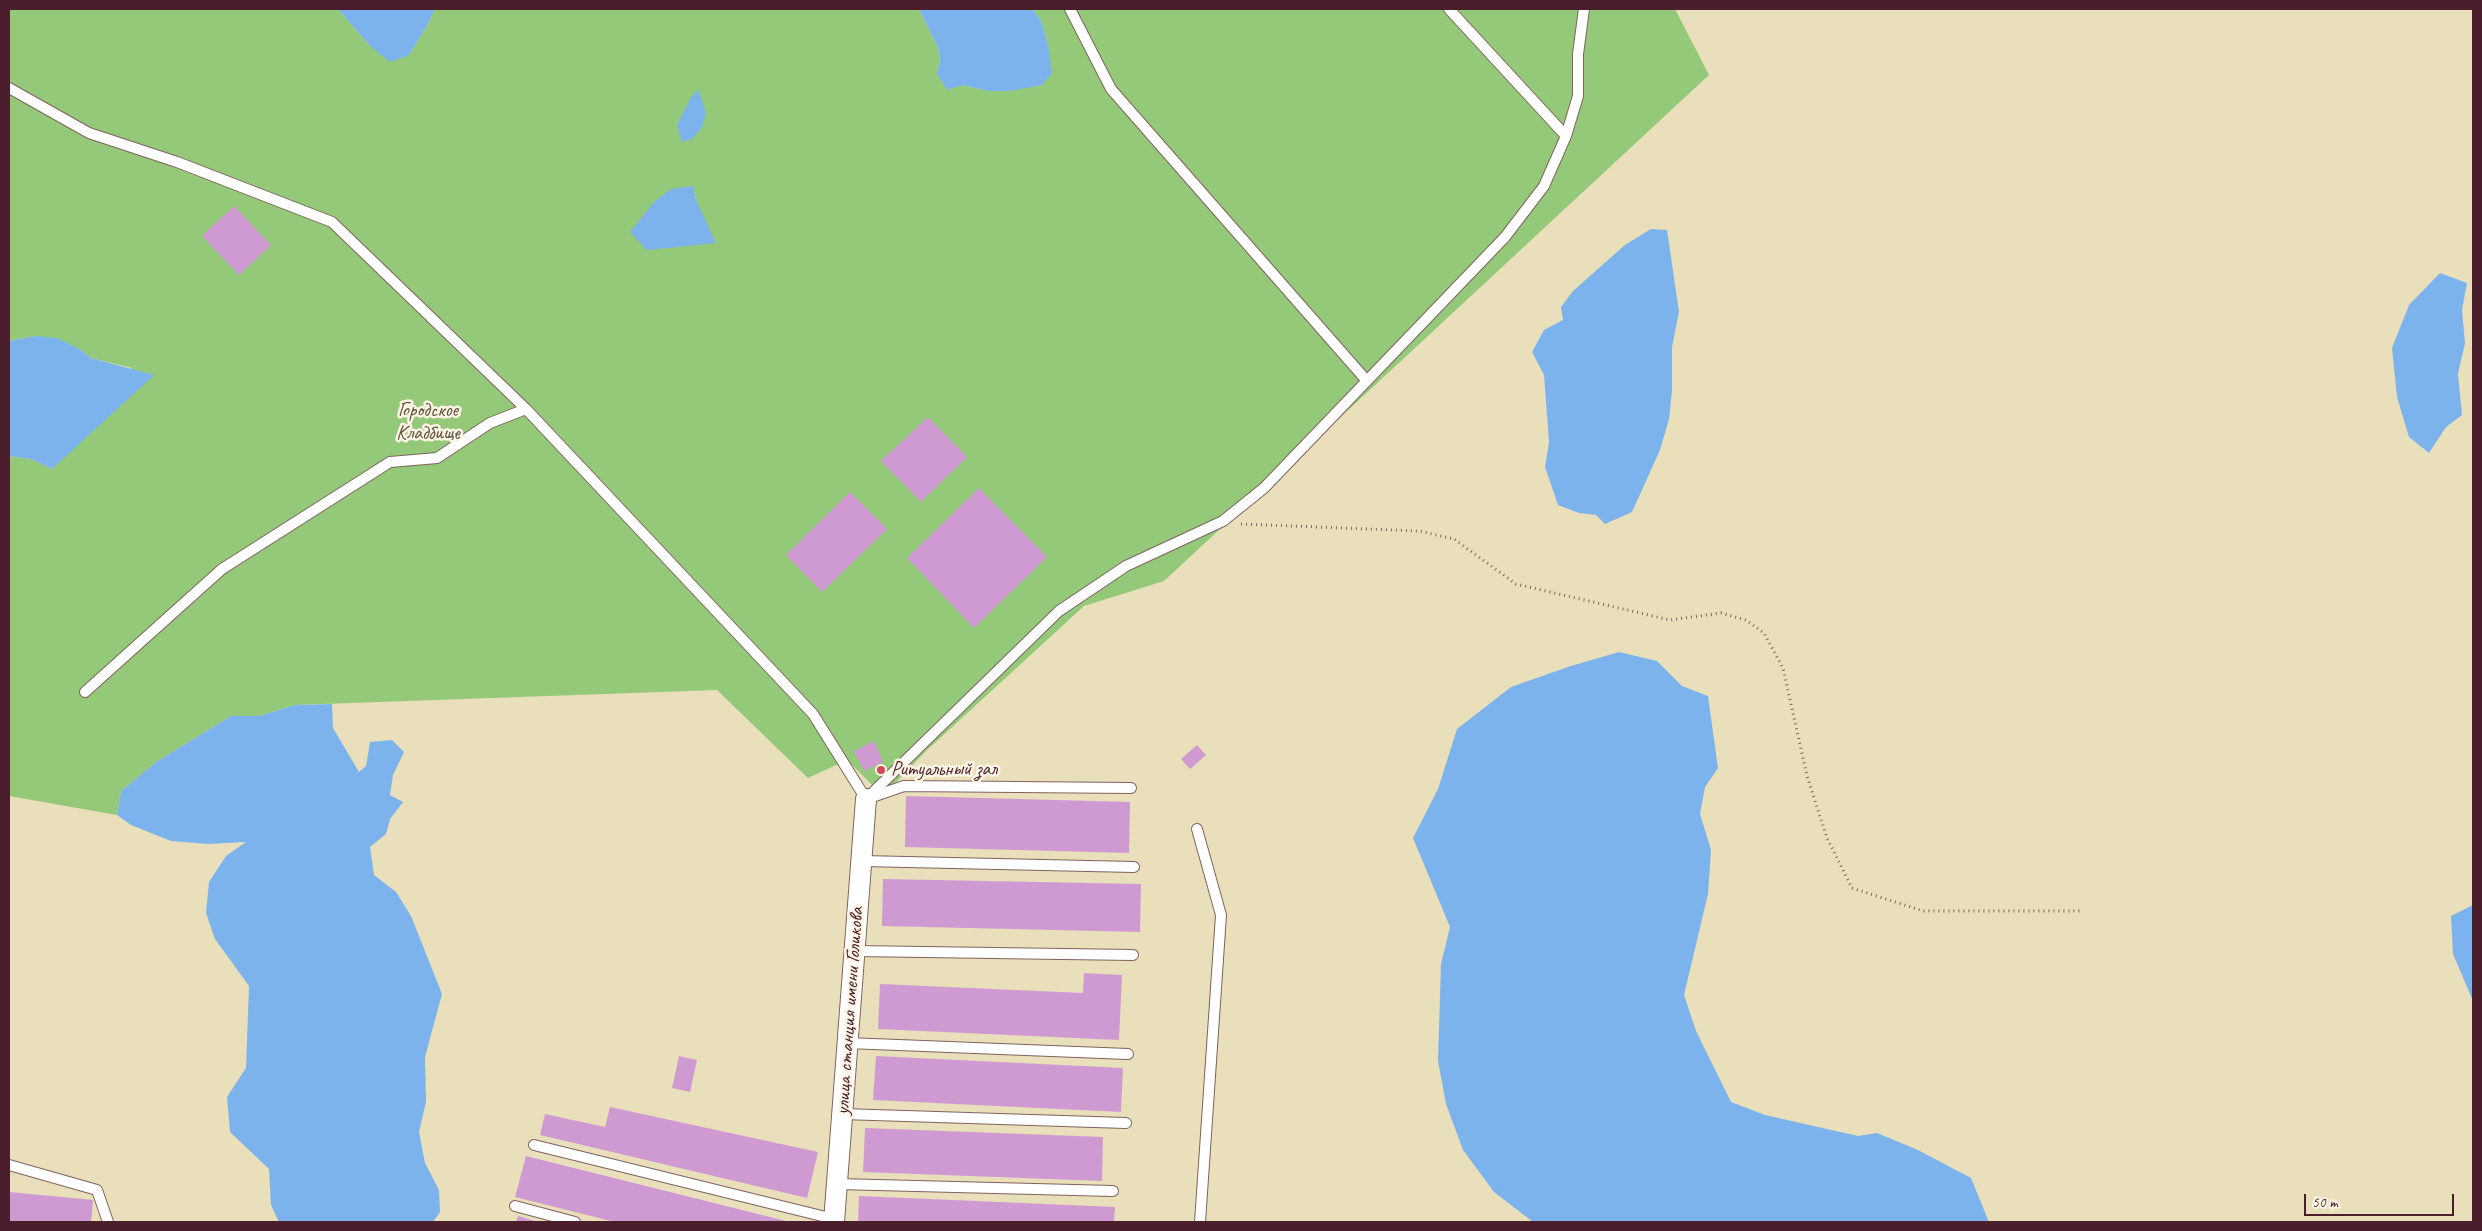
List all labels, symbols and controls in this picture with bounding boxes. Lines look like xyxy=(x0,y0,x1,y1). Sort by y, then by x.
park label: Городское Кладбище xyxy=(396,399,460,446)
place label: Ритуальный зал xyxy=(891,758,997,782)
marker: Ритуальный зал xyxy=(875,764,887,776)
street label: улица станция имени Голикова xyxy=(831,906,869,1116)
scale bar xyxy=(2307,1184,2457,1216)
text: 50 m xyxy=(2312,1193,2338,1212)

